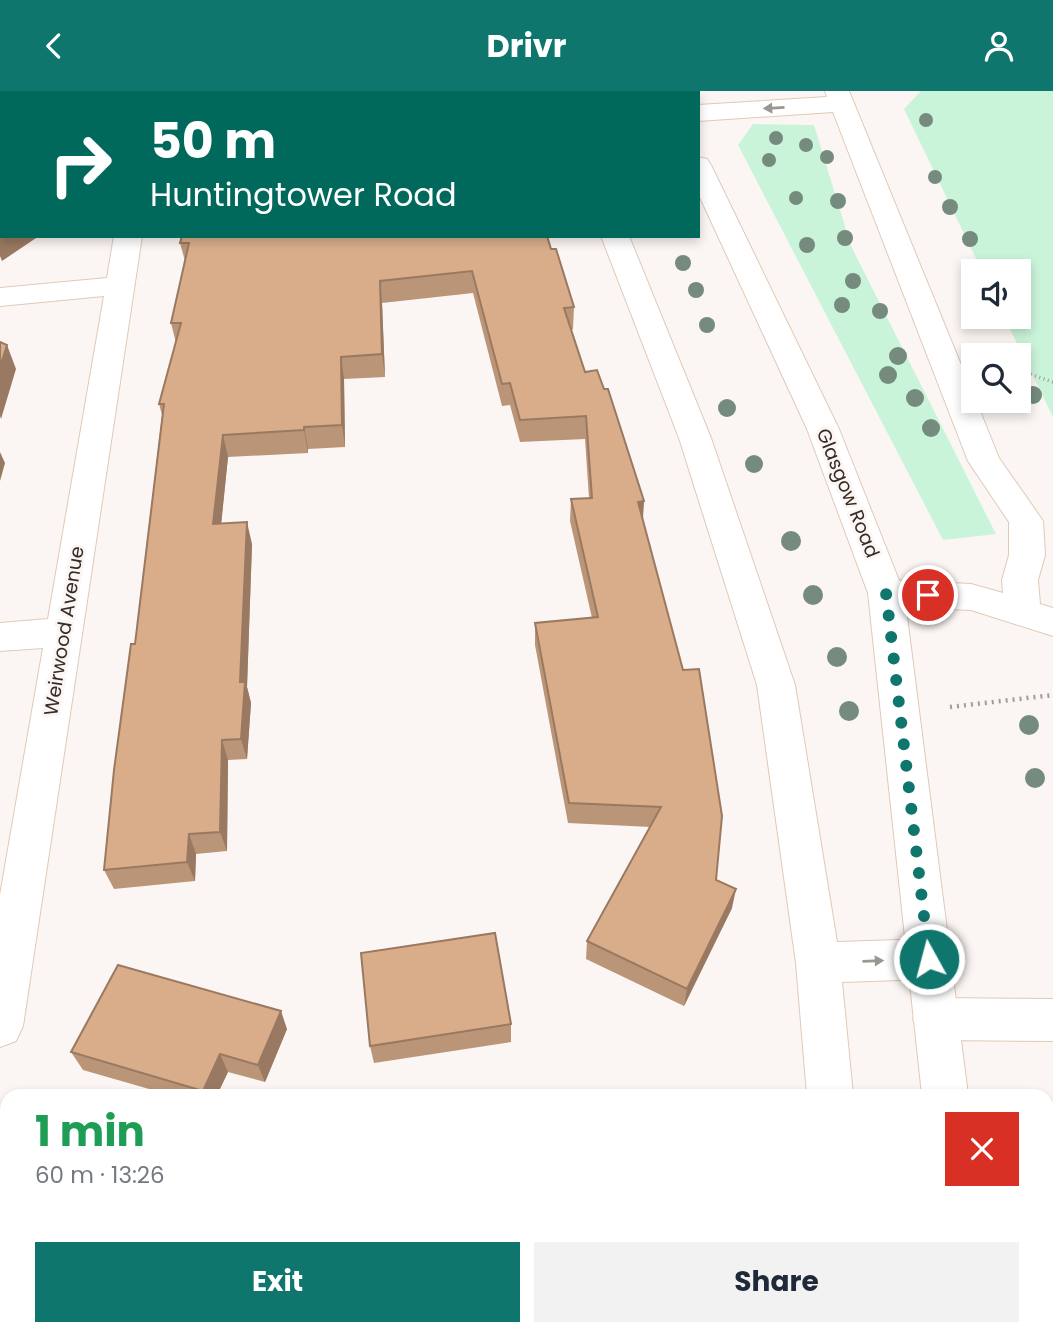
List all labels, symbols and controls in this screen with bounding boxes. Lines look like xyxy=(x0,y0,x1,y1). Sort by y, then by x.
text: Drivr xyxy=(486,23,567,68)
icon: back xyxy=(35,27,73,65)
icon: person xyxy=(980,27,1018,65)
one-way arrow xyxy=(763,103,785,114)
text: 50 m xyxy=(150,107,276,175)
icon: right xyxy=(35,119,126,210)
text: Huntingtower Road xyxy=(150,172,457,217)
map controls xyxy=(961,259,1031,413)
button: sound xyxy=(961,259,1031,329)
button: search xyxy=(961,343,1031,413)
street label: Glasgow Road xyxy=(810,424,886,562)
street label: Weirwood Avenue xyxy=(37,544,91,718)
pin xyxy=(898,565,958,625)
icon: arrive xyxy=(909,576,947,614)
position arrow xyxy=(892,922,966,996)
one-way arrow xyxy=(863,955,885,967)
text: 1 min xyxy=(35,1102,145,1161)
button: close xyxy=(945,1112,1019,1186)
text: 60 m · 13:26 xyxy=(35,1159,165,1191)
button: Exit xyxy=(35,1242,520,1322)
button: Share xyxy=(534,1242,1019,1322)

